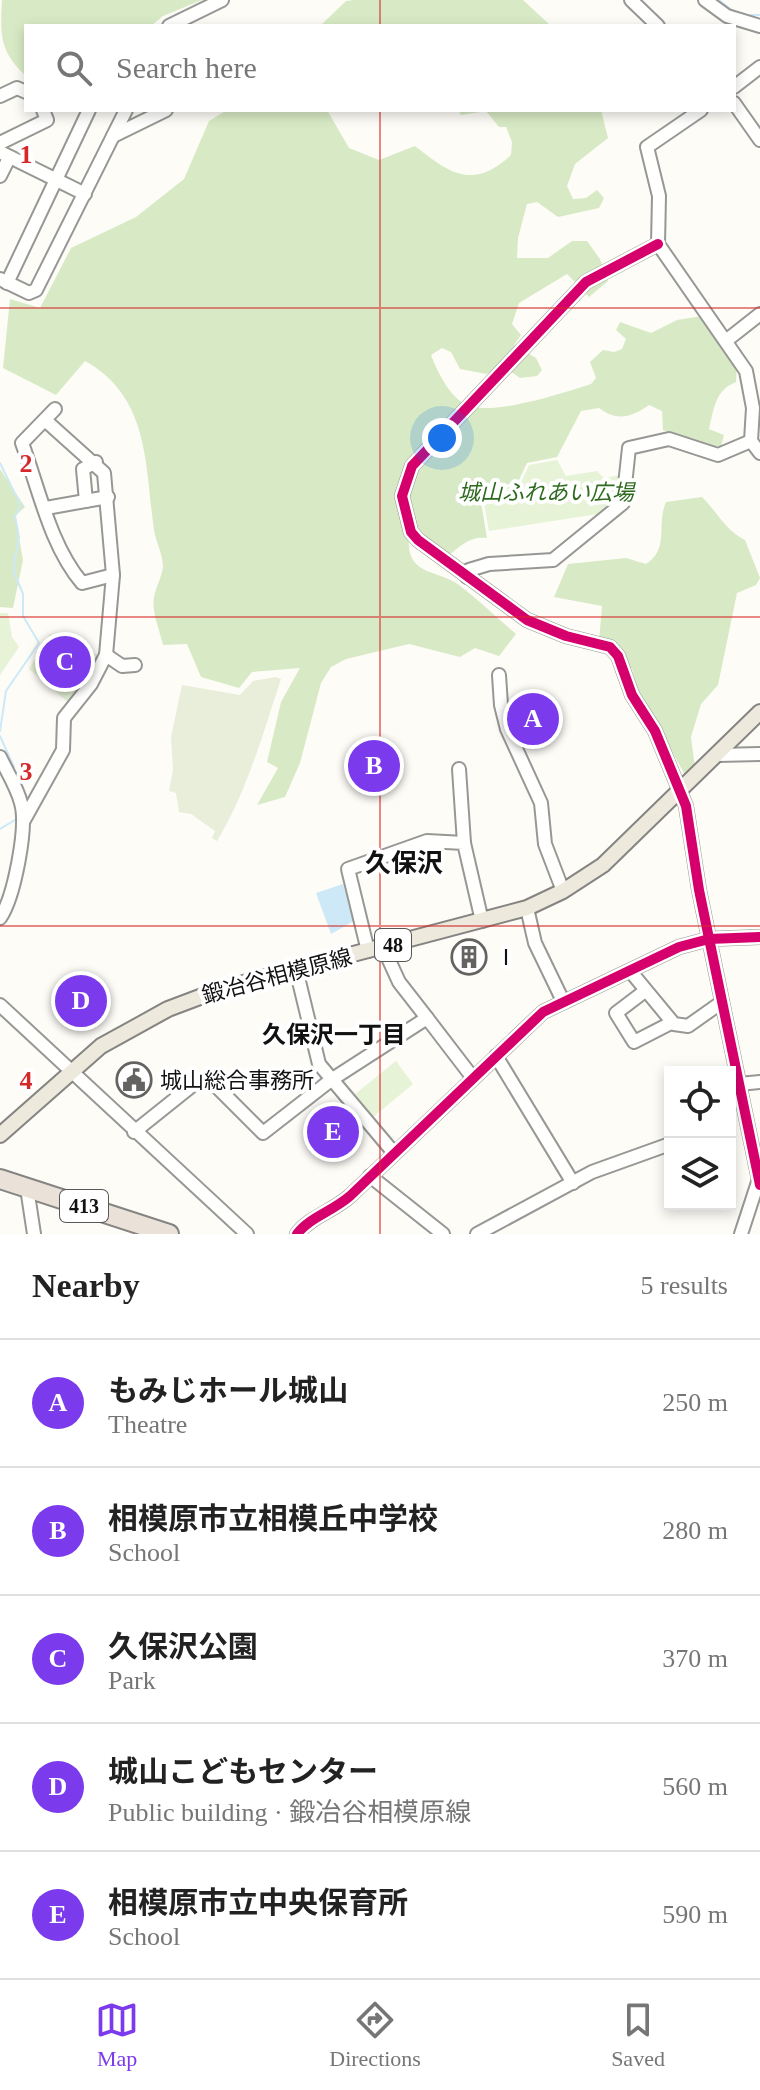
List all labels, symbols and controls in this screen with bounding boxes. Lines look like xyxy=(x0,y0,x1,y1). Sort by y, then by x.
search box xyxy=(24,24,736,112)
icon: search xyxy=(52,46,96,90)
text: Search here xyxy=(116,51,257,84)
text: 1 xyxy=(20,140,33,169)
your location xyxy=(422,418,462,458)
text: 2 xyxy=(20,449,33,478)
park label: 城山ふれあい広場 xyxy=(458,480,637,505)
pin: C xyxy=(39,632,91,692)
pin: A xyxy=(507,689,559,749)
pin: B xyxy=(348,736,400,796)
text: 3 xyxy=(20,757,33,786)
district label: 久保沢 xyxy=(365,849,443,878)
road number: 48 xyxy=(375,929,411,961)
building icon: Ⅰ xyxy=(450,938,488,976)
street label: 鍛冶谷相模原線 xyxy=(199,944,355,1008)
place label: Ⅰ xyxy=(495,945,517,970)
pin: D xyxy=(55,971,107,1031)
district label: 久保沢一丁目 xyxy=(262,1022,406,1048)
public building icon: 城山総合事務所 xyxy=(115,1061,153,1099)
text: 4 xyxy=(20,1066,33,1095)
map controls xyxy=(664,1066,736,1210)
button: locate xyxy=(664,1066,736,1138)
place label: 城山総合事務所 xyxy=(160,1068,314,1093)
pin: E xyxy=(307,1102,359,1162)
button: layers xyxy=(664,1138,736,1210)
road number: 413 xyxy=(60,1190,108,1222)
text: Nearby xyxy=(32,1267,140,1304)
text: 5 results xyxy=(641,1271,728,1300)
text: もみじホール城山 xyxy=(108,1374,348,1407)
text: A xyxy=(49,1388,67,1417)
text: 250 m xyxy=(662,1388,728,1417)
text: Theatre xyxy=(108,1410,187,1439)
text: 相模原市立相模丘中学校 xyxy=(108,1502,438,1535)
text: B xyxy=(49,1516,67,1545)
text: 280 m xyxy=(662,1516,728,1545)
text: School xyxy=(108,1538,180,1567)
text: 久保沢公園 xyxy=(108,1630,258,1663)
text: C xyxy=(49,1644,67,1673)
text: 370 m xyxy=(662,1644,728,1673)
text: Park xyxy=(108,1666,156,1695)
text: 城山こどもセンター xyxy=(108,1755,378,1788)
text: D xyxy=(49,1772,67,1801)
text: 560 m xyxy=(662,1772,728,1801)
text: Public building · 鍛冶谷相模原線 xyxy=(108,1798,471,1827)
text: 相模原市立中央保育所 xyxy=(108,1886,408,1919)
text: E xyxy=(49,1900,67,1929)
text: 590 m xyxy=(662,1900,728,1929)
text: School xyxy=(108,1922,180,1951)
tab: Map xyxy=(95,1998,139,2072)
tab: Directions xyxy=(329,1998,421,2072)
tab: Saved xyxy=(611,1998,665,2072)

